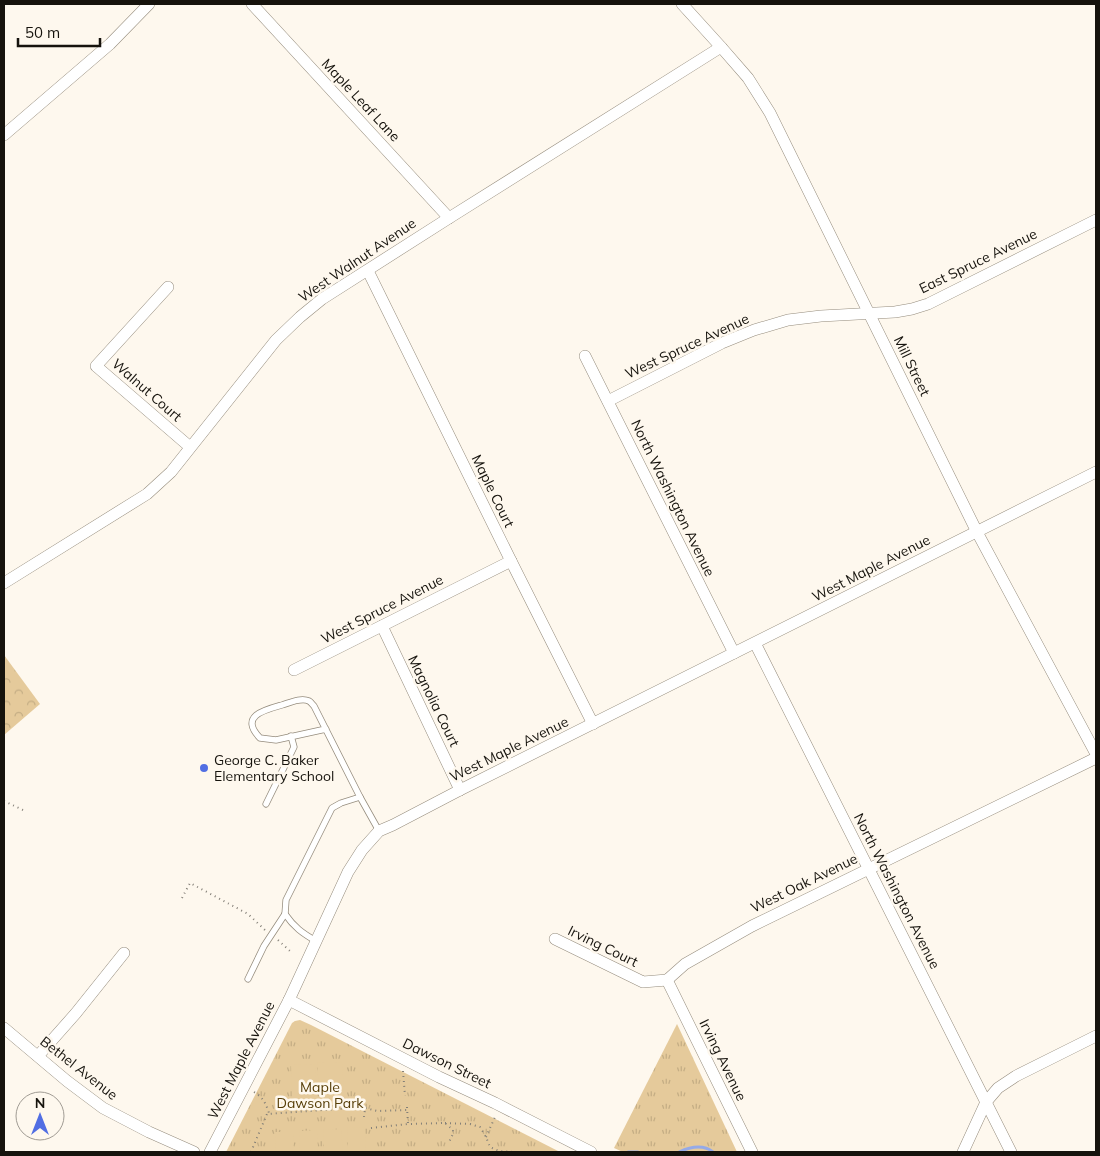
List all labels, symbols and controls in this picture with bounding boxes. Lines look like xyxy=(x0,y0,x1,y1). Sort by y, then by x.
scale bar xyxy=(18,15,100,47)
text: 50 m xyxy=(25,23,60,42)
street label: Maple Leaf Lane xyxy=(318,55,404,145)
street label: West Walnut Avenue xyxy=(295,214,419,306)
street label: East Spruce Avenue xyxy=(916,225,1040,297)
street label: West Spruce Avenue xyxy=(622,309,752,383)
street label: Mill Street xyxy=(890,333,934,399)
street label: Walnut Court xyxy=(108,355,186,425)
street label: North Washington Avenue xyxy=(627,417,719,579)
street label: Maple Court xyxy=(468,452,518,530)
street label: West Maple Avenue xyxy=(809,530,933,606)
street label: West Spruce Avenue xyxy=(318,570,446,648)
street label: Magnolia Court xyxy=(404,652,464,750)
street label: West Maple Avenue xyxy=(447,712,571,786)
place label: George C. Baker Elementary School xyxy=(214,751,334,785)
marker: George C. Baker Elementary School xyxy=(198,762,210,774)
street label: North Washington Avenue xyxy=(850,810,944,972)
street label: West Oak Avenue xyxy=(748,849,860,917)
street label: Irving Court xyxy=(565,921,641,971)
street label: West Maple Avenue xyxy=(203,998,279,1122)
street label: Irving Avenue xyxy=(695,1016,751,1104)
street label: Bethel Avenue xyxy=(37,1032,121,1104)
street label: Dawson Street xyxy=(400,1034,494,1092)
park label: Maple Dawson Park xyxy=(276,1078,364,1112)
north arrow xyxy=(15,1091,65,1141)
text: N xyxy=(35,1094,45,1112)

